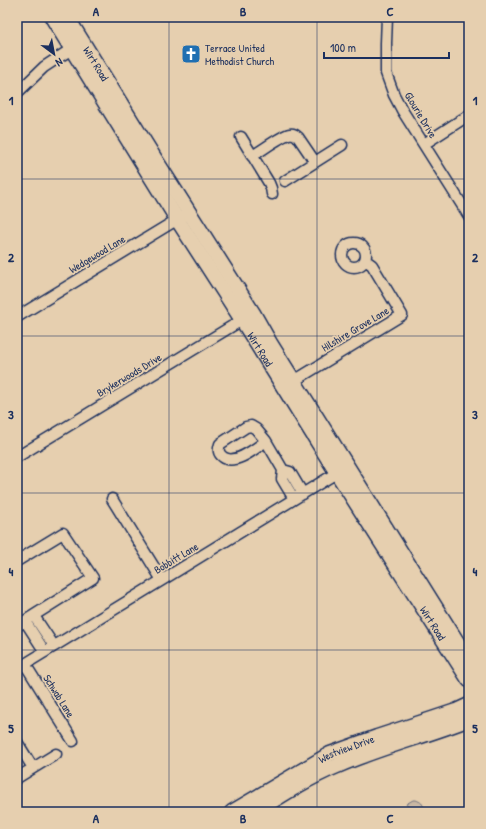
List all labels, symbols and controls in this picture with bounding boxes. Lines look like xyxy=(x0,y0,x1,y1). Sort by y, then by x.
text: A xyxy=(93,2,100,20)
text: B xyxy=(240,2,247,20)
text: C xyxy=(386,2,394,20)
north arrow xyxy=(34,34,74,74)
scale bar xyxy=(324,34,449,60)
text: 100 m xyxy=(330,39,356,56)
place label: Terrace United Methodist Church xyxy=(205,41,275,68)
church icon: Terrace United Methodist Church xyxy=(180,43,202,65)
street label: Wirt Road xyxy=(80,44,112,84)
text: N xyxy=(53,55,65,70)
street label: Glourie Drive xyxy=(402,89,441,141)
text: 1 xyxy=(9,91,14,109)
text: 1 xyxy=(473,91,478,109)
street label: Wedgewood Lane xyxy=(66,231,128,276)
text: 2 xyxy=(8,248,15,266)
text: 2 xyxy=(472,248,479,266)
street label: Hilshire Grove Lane xyxy=(319,303,392,355)
street label: Wirt Road xyxy=(244,329,276,370)
street label: Brykerwoods Drive xyxy=(94,350,165,400)
text: 3 xyxy=(8,405,14,423)
text: 3 xyxy=(472,405,478,423)
street label: Bobbitt Lane xyxy=(151,539,201,577)
text: 4 xyxy=(9,562,14,580)
text: 4 xyxy=(473,562,478,580)
street label: Wirt Road xyxy=(417,604,449,644)
street label: Schwab Lane xyxy=(40,672,78,721)
text: 5 xyxy=(8,719,14,737)
text: 5 xyxy=(472,719,478,737)
street label: Westview Drive xyxy=(316,731,377,766)
text: A xyxy=(93,809,100,827)
text: B xyxy=(240,809,247,827)
text: C xyxy=(386,809,394,827)

